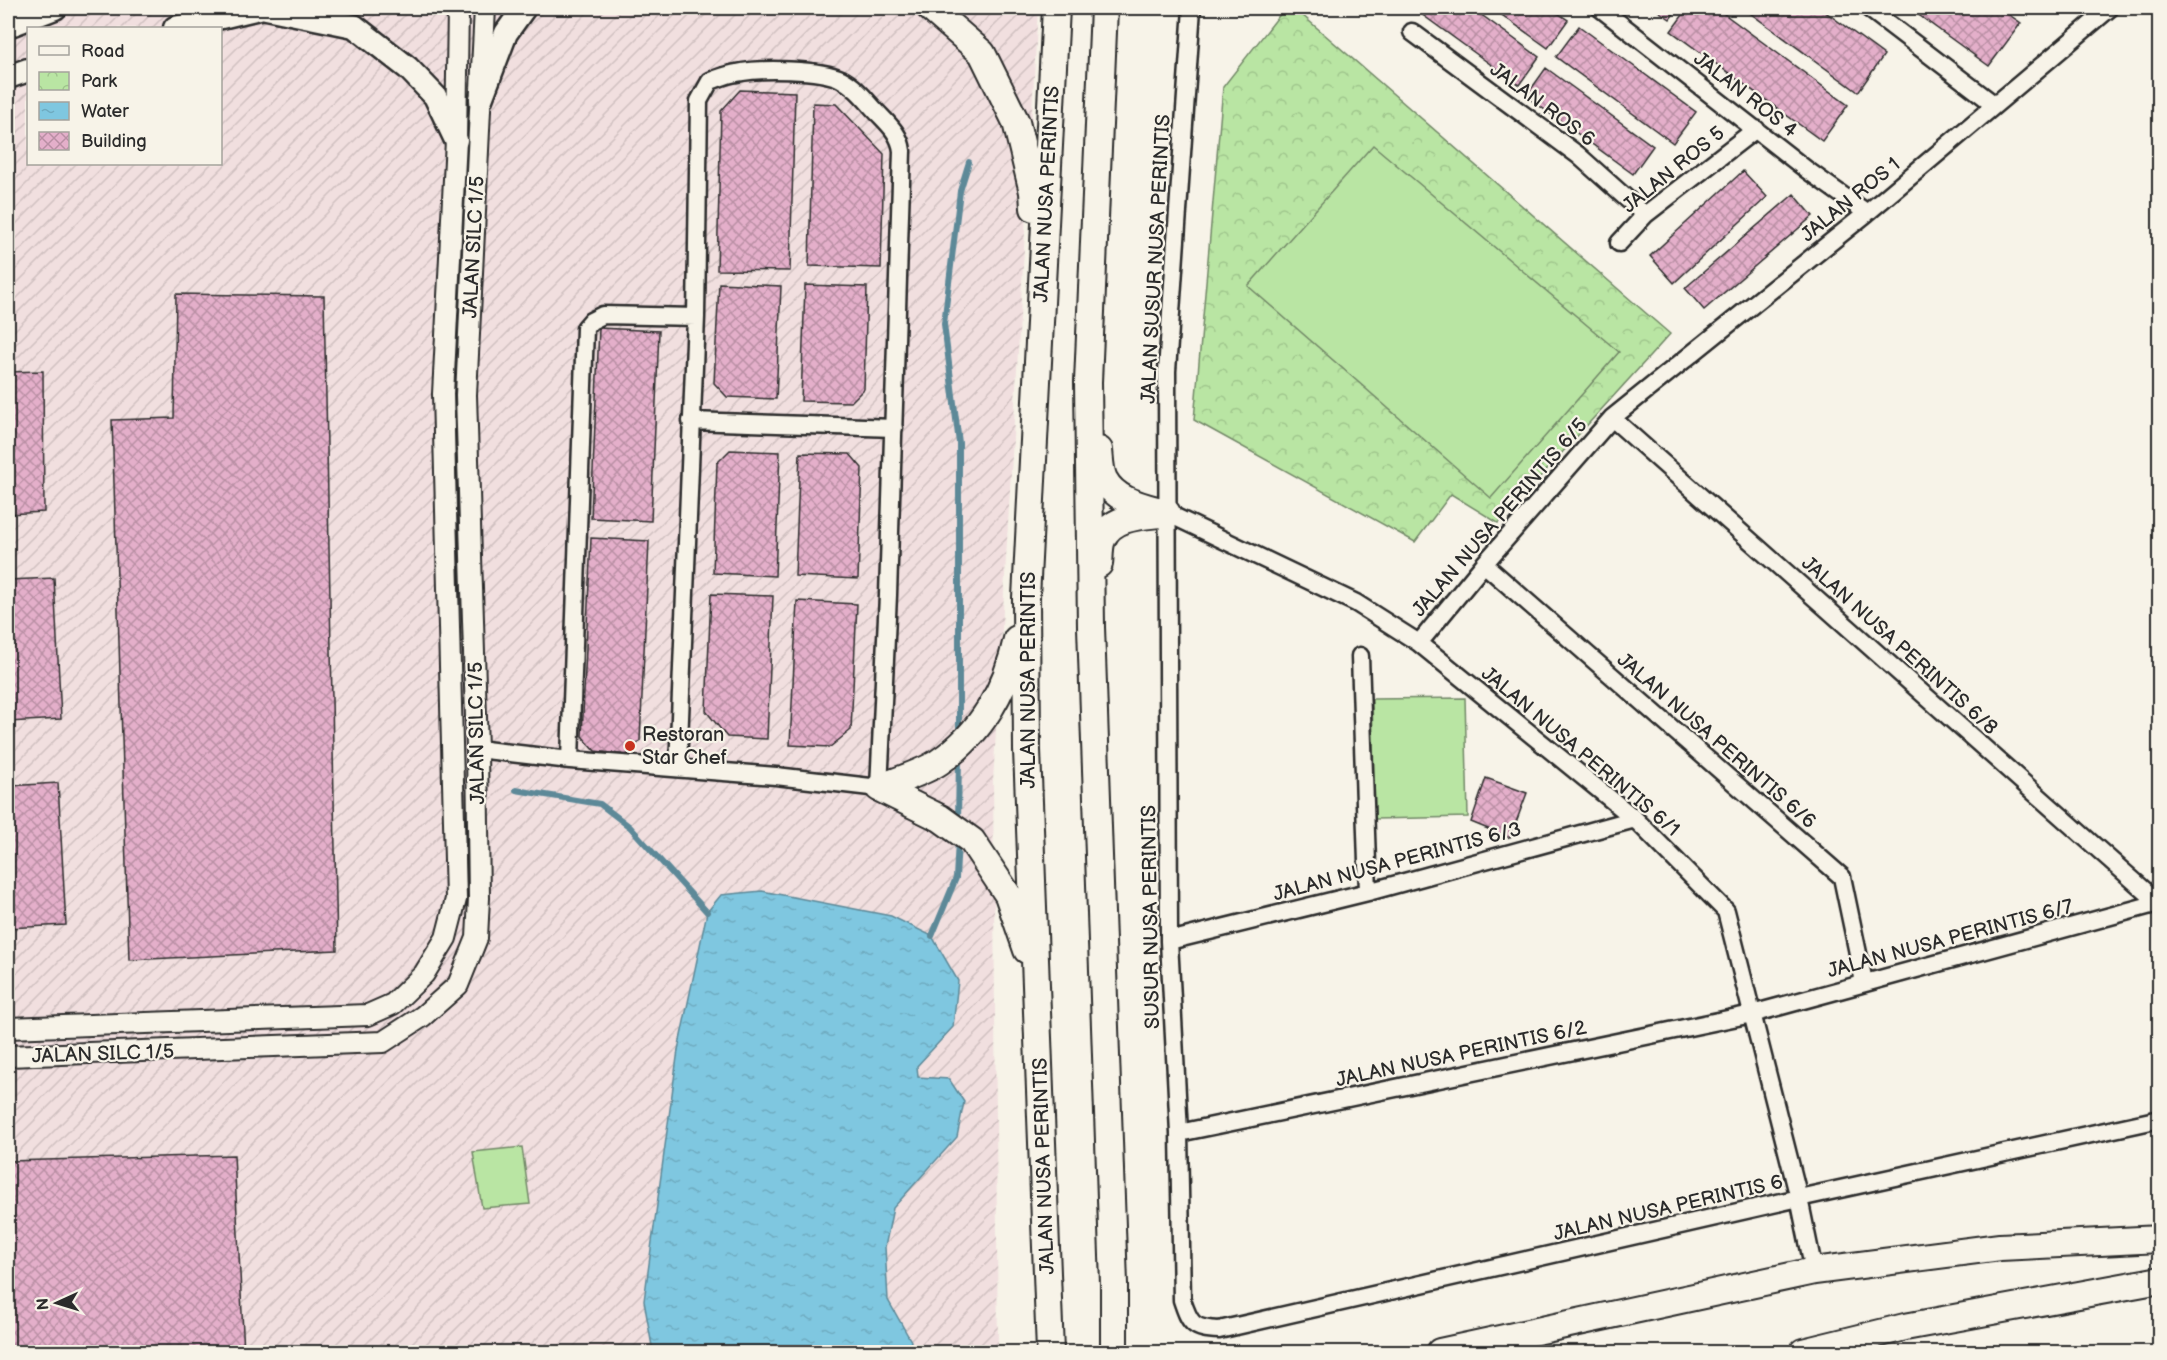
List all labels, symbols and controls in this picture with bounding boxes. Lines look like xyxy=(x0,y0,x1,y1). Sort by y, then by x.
legend xyxy=(27,27,222,165)
text: Road xyxy=(81,41,125,62)
street label: JALAN ROS 4 xyxy=(1689,47,1802,143)
street label: JALAN ROS 6 xyxy=(1485,58,1600,152)
text: Park xyxy=(81,71,117,92)
street label: JALAN NUSA PERINTIS xyxy=(1029,85,1065,303)
text: Water xyxy=(81,101,129,122)
street label: JALAN SUSUR NUSA PERINTIS xyxy=(1136,114,1176,404)
street label: JALAN ROS 5 xyxy=(1618,121,1729,218)
text: Building xyxy=(81,131,147,152)
street label: JALAN ROS 1 xyxy=(1796,153,1905,247)
street label: JALAN SILC 1/5 xyxy=(458,175,490,319)
street label: JALAN NUSA PERINTIS 6/5 xyxy=(1407,414,1592,622)
street label: JALAN NUSA PERINTIS 6/8 xyxy=(1796,551,2002,740)
street label: JALAN NUSA PERINTIS xyxy=(1017,572,1041,788)
street label: JALAN NUSA PERINTIS 6/6 xyxy=(1612,648,1821,834)
street label: JALAN SILC 1/5 xyxy=(464,661,490,805)
street label: JALAN NUSA PERINTIS 6/1 xyxy=(1476,662,1684,842)
place label: Restoran Star Chef xyxy=(642,723,727,770)
marker: Restoran Star Chef xyxy=(623,739,637,753)
street label: SUSUR NUSA PERINTIS xyxy=(1137,805,1165,1029)
street label: JALAN NUSA PERINTIS 6/3 xyxy=(1271,817,1524,907)
street label: JALAN NUSA PERINTIS 6/7 xyxy=(1825,895,2076,983)
street label: JALAN NUSA PERINTIS 6/2 xyxy=(1334,1016,1589,1092)
street label: JALAN SILC 1/5 xyxy=(31,1040,175,1068)
street label: JALAN NUSA PERINTIS xyxy=(1028,1057,1060,1275)
street label: JALAN NUSA PERINTIS 6 xyxy=(1551,1170,1785,1246)
north arrow xyxy=(27,1273,87,1333)
text: N xyxy=(34,1297,53,1311)

